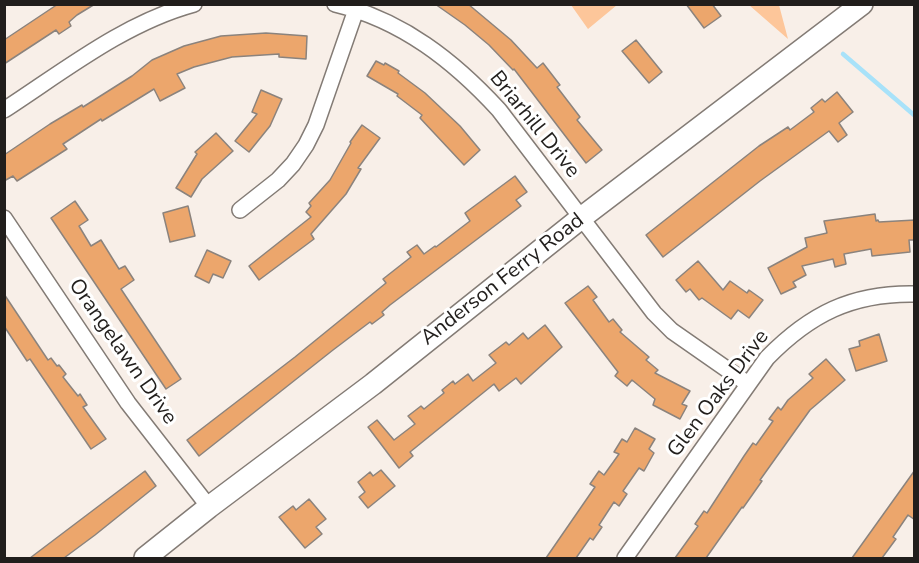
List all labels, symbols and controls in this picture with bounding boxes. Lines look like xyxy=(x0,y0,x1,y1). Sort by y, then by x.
street label: Briarhill Drive xyxy=(483,67,585,183)
street label: Anderson Ferry Road xyxy=(416,208,590,352)
street label: Orangelawn Drive xyxy=(62,274,182,430)
street label: Glen Oaks Drive xyxy=(663,325,775,463)

